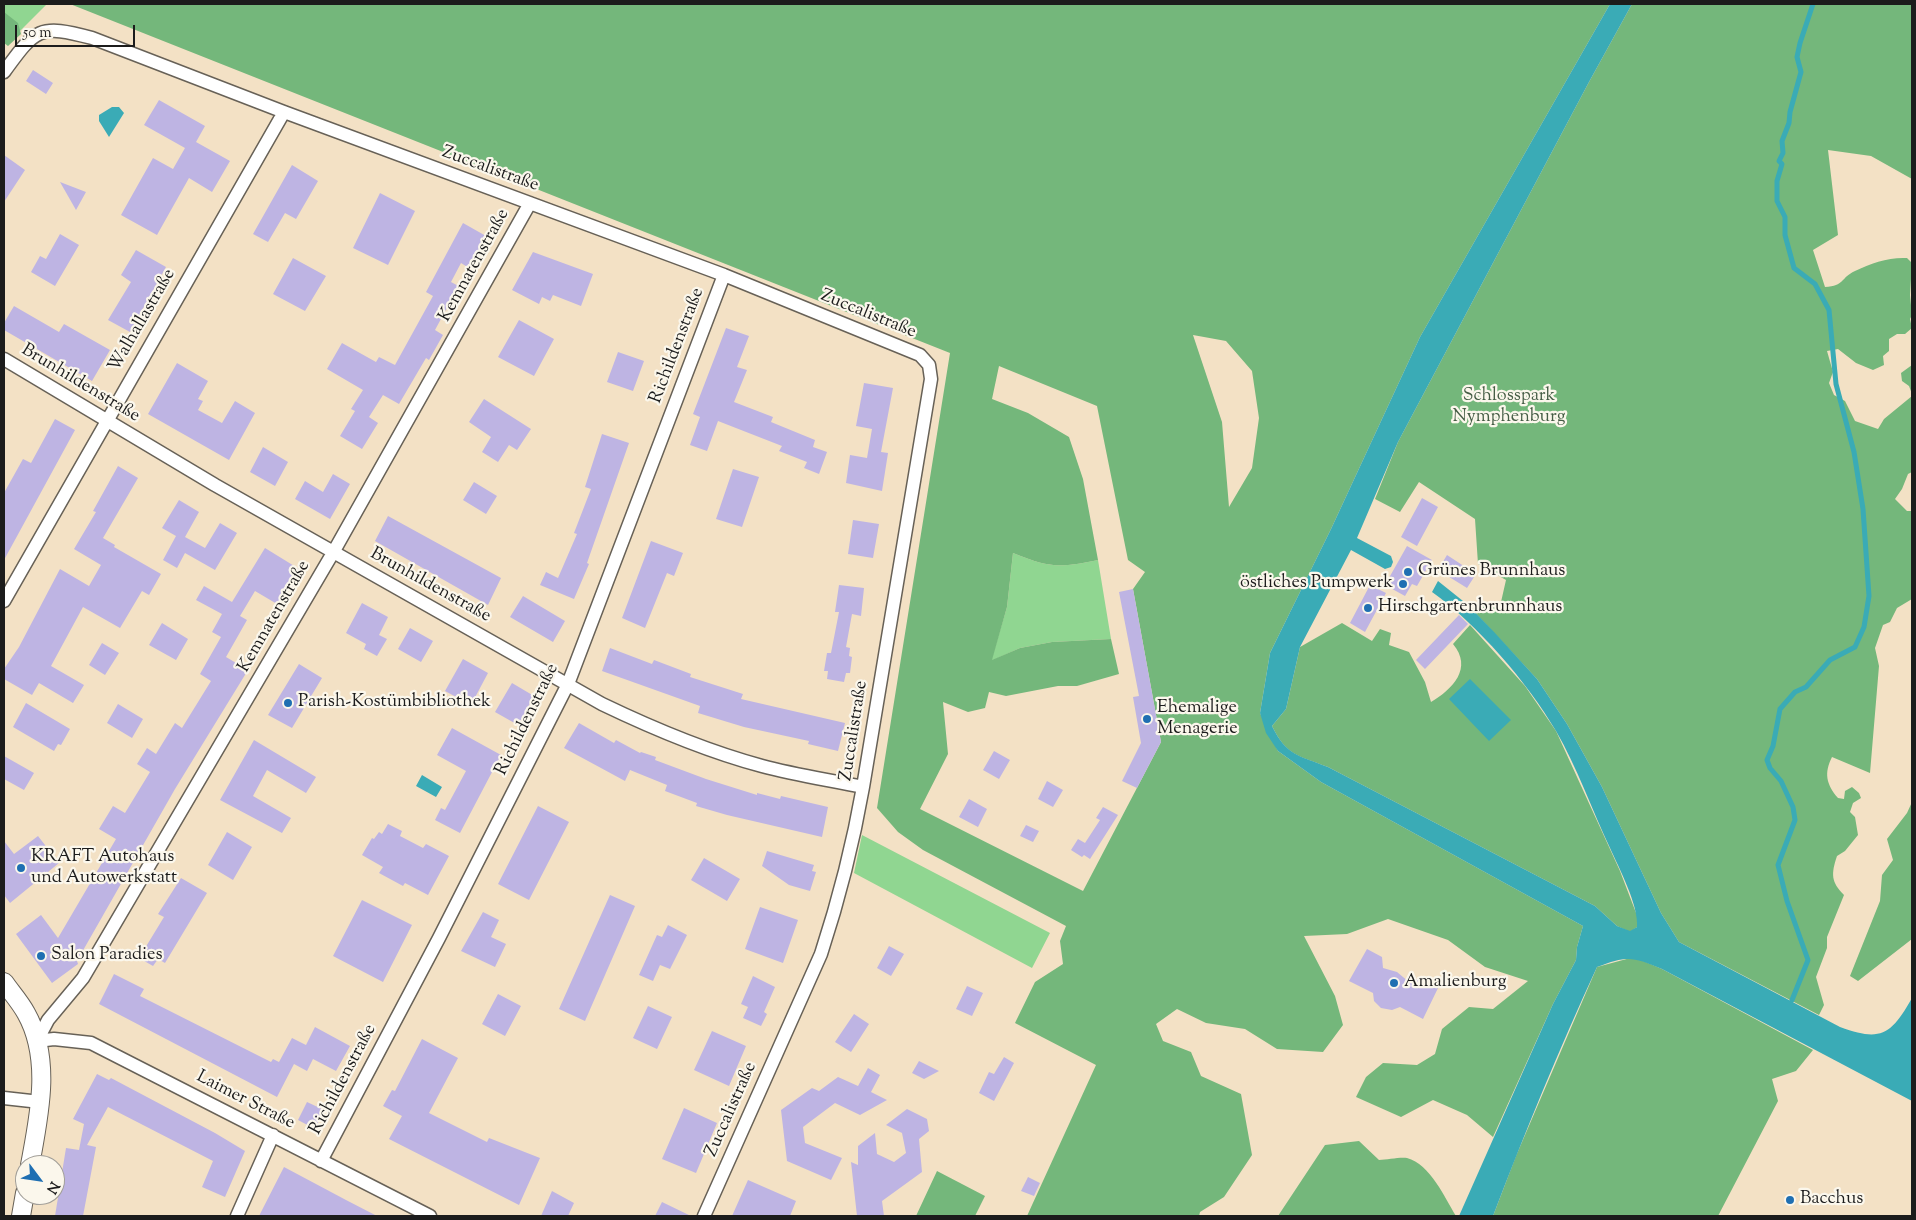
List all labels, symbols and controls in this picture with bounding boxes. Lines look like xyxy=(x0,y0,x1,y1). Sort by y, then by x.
scale bar xyxy=(18,15,138,47)
text: 50 m xyxy=(23,23,52,44)
street label: Zuccalistraße xyxy=(439,143,541,197)
street label: Kemnatenstraße xyxy=(435,206,515,326)
street label: Walhallastraße xyxy=(105,266,181,376)
street label: Richildenstraße xyxy=(646,285,710,407)
street label: Zuccalistraße xyxy=(817,286,919,344)
street label: Brunhildenstraße xyxy=(17,340,143,428)
park label: Schlosspark Nymphenburg xyxy=(1453,386,1565,428)
street label: Brunhildenstraße xyxy=(366,544,494,628)
street label: Kemnatenstraße xyxy=(234,557,316,677)
place label: Grünes Brunnhaus xyxy=(1418,561,1565,583)
marker: Grünes Brunnhaus xyxy=(1402,566,1414,578)
place label: östliches Pumpwerk xyxy=(1240,573,1393,595)
marker: östliches Pumpwerk xyxy=(1397,578,1409,590)
place label: Hirschgartenbrunnhaus xyxy=(1378,597,1562,619)
marker: Hirschgartenbrunnhaus xyxy=(1362,602,1374,614)
street label: Richildenstraße xyxy=(492,661,564,779)
street label: Zuccalistraße xyxy=(836,679,874,783)
place label: Parish-Kostümbibliothek xyxy=(298,692,491,714)
marker: Parish-Kostümbibliothek xyxy=(282,697,294,709)
place label: Ehemalige Menagerie xyxy=(1157,698,1238,741)
marker: Ehemalige Menagerie xyxy=(1141,713,1153,725)
place label: KRAFT Autohaus und Autowerkstatt xyxy=(31,847,177,890)
marker: KRAFT Autohaus und Autowerkstatt xyxy=(15,862,27,874)
place label: Salon Paradies xyxy=(51,945,163,967)
marker: Salon Paradies xyxy=(35,950,47,962)
place label: Amalienburg xyxy=(1404,972,1506,994)
marker: Amalienburg xyxy=(1388,977,1400,989)
street label: Richildenstraße xyxy=(306,1021,382,1139)
street label: Zuccalistraße xyxy=(702,1059,762,1161)
street label: Laimer Straße xyxy=(192,1067,298,1135)
north arrow xyxy=(15,1155,65,1205)
text: N xyxy=(41,1177,63,1197)
place label: Bacchus xyxy=(1800,1189,1863,1211)
marker: Bacchus xyxy=(1784,1194,1796,1206)

